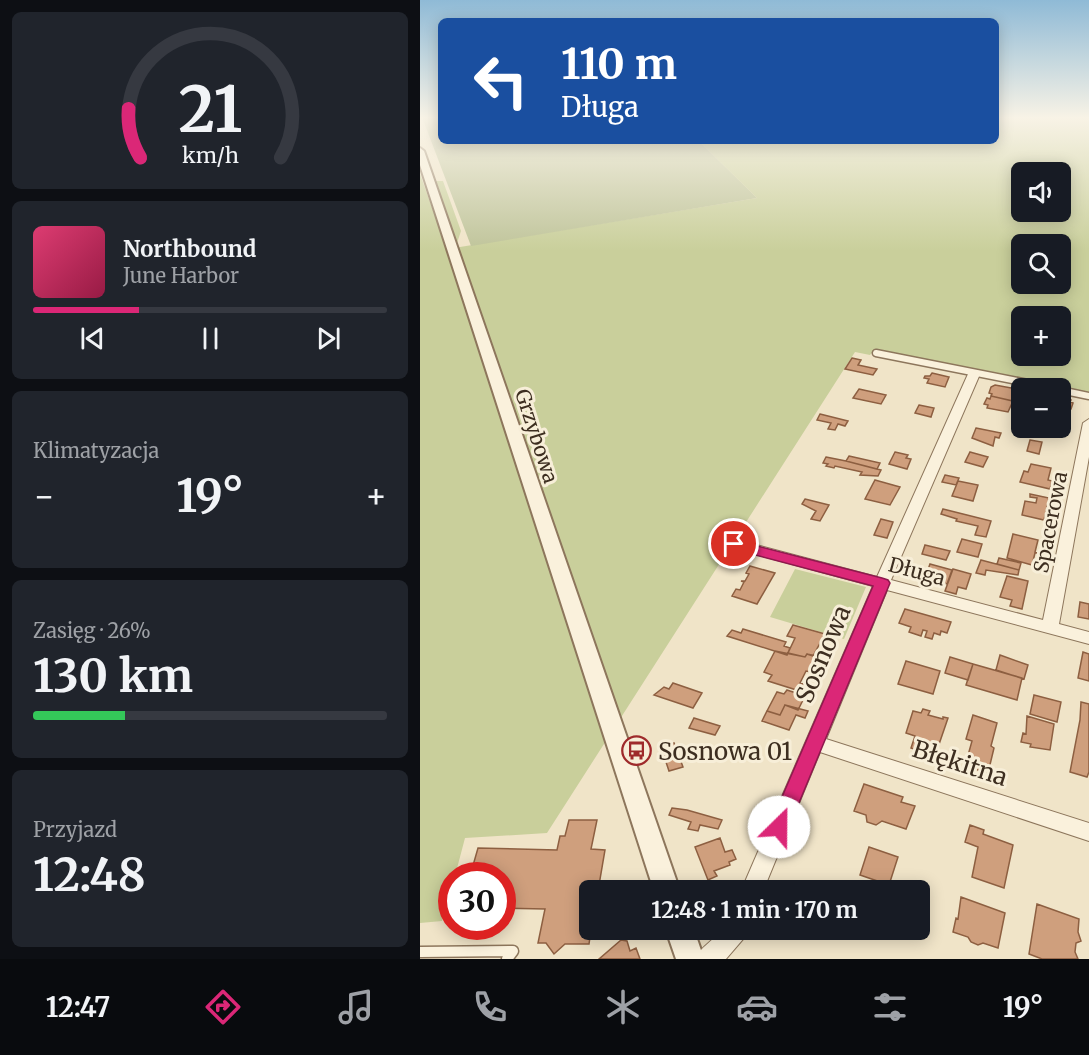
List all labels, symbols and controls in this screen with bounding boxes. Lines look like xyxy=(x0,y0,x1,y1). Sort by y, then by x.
text: 110 m xyxy=(561,38,677,90)
icon: left xyxy=(462,42,540,120)
text: 21 xyxy=(178,71,242,149)
text: Długa xyxy=(561,90,639,124)
text: km/h xyxy=(182,142,238,169)
map controls xyxy=(1011,162,1071,438)
button: sound xyxy=(1011,162,1071,222)
button: search xyxy=(1011,234,1071,294)
text: Northbound xyxy=(123,235,256,263)
text: June Harbor xyxy=(123,263,239,288)
button: + xyxy=(1011,306,1071,366)
icon: previous xyxy=(76,322,109,355)
icon: pause xyxy=(194,322,227,355)
icon: next xyxy=(312,322,345,355)
button: − xyxy=(1011,378,1071,438)
street label: Grzybowa xyxy=(510,386,564,486)
text: Klimatyzacja xyxy=(33,438,159,463)
text: 19° xyxy=(176,468,244,524)
street label: Spacerowa xyxy=(1028,469,1072,575)
text: − xyxy=(33,476,55,517)
text: + xyxy=(365,476,387,517)
pin xyxy=(708,518,759,569)
icon: arrive xyxy=(717,527,750,560)
street label: Długa xyxy=(886,551,948,591)
street label: Sosnowa xyxy=(789,600,857,708)
text: Zasięg · 26% xyxy=(33,618,151,643)
text: 130 km xyxy=(33,648,193,704)
street label: Błękitna xyxy=(909,733,1011,793)
bus stop icon: Sosnowa 01 xyxy=(621,735,653,767)
place label: Sosnowa 01 xyxy=(658,736,792,767)
position arrow xyxy=(747,795,811,859)
text: Przyjazd xyxy=(33,817,117,842)
text: 12:48 xyxy=(33,847,146,903)
speed limit sign: 30 xyxy=(438,862,516,940)
text: 12:48 · 1 min · 170 m xyxy=(651,896,858,924)
icon: directions xyxy=(202,986,244,1028)
icon: music xyxy=(335,986,377,1028)
icon: phone xyxy=(469,986,511,1028)
icon: climate xyxy=(602,986,644,1028)
icon: car xyxy=(736,986,778,1028)
icon: filters xyxy=(869,986,911,1028)
text: 12:47 xyxy=(46,990,110,1024)
text: 19° xyxy=(1003,990,1043,1024)

